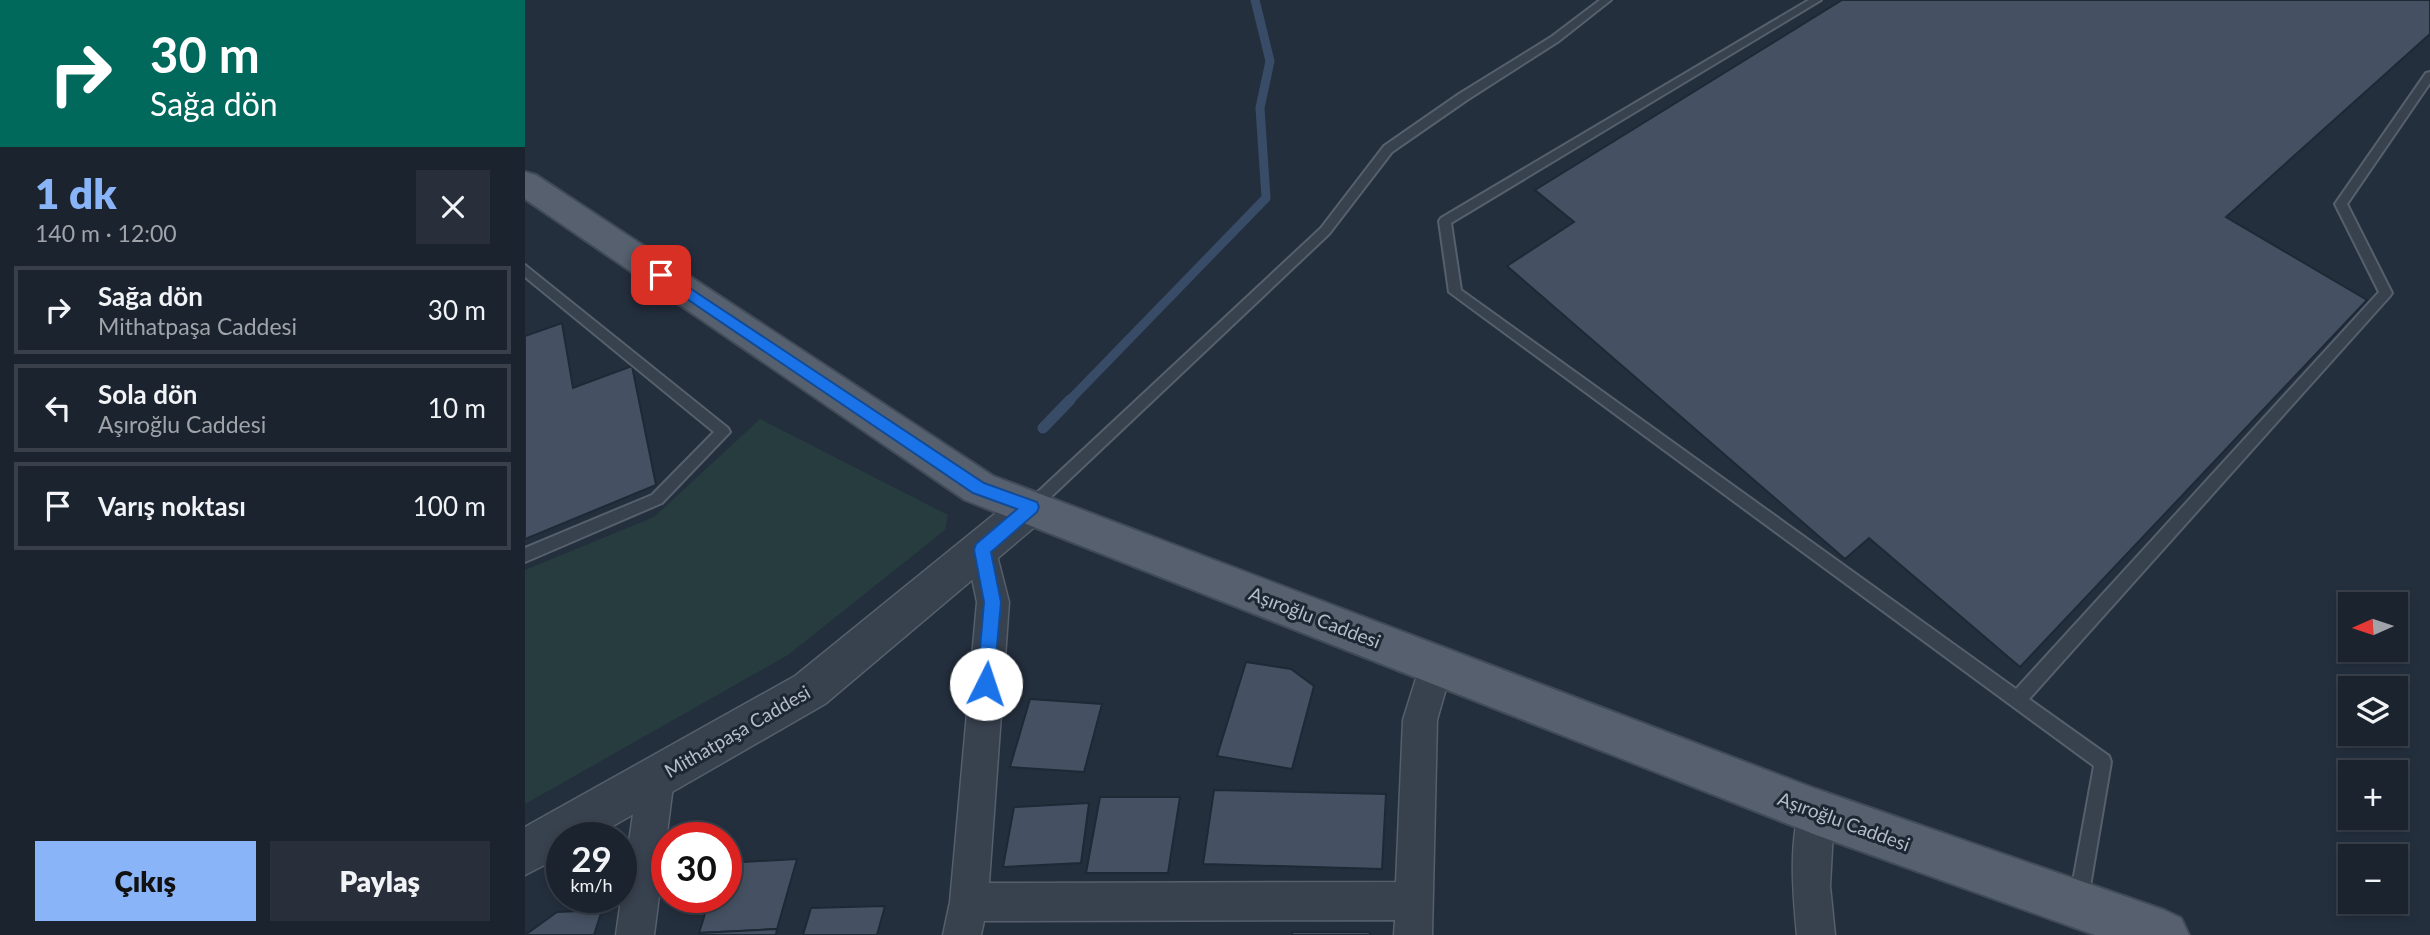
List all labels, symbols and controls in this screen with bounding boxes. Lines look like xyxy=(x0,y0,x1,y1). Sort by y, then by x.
text: 30 m xyxy=(150,25,260,83)
icon: right xyxy=(35,28,126,119)
text: Sağa dön xyxy=(150,84,278,123)
text: 1 dk xyxy=(35,168,117,218)
button: close xyxy=(416,170,490,244)
text: 140 m · 12:00 xyxy=(35,219,177,247)
pin xyxy=(631,245,691,305)
icon: arrive xyxy=(642,256,680,294)
text: Sağa dön xyxy=(98,280,203,312)
icon: right xyxy=(39,291,77,329)
text: 30 m xyxy=(428,294,486,326)
text: Mithatpaşa Caddesi xyxy=(98,312,297,340)
text: Sola dön xyxy=(98,378,198,410)
icon: left xyxy=(39,389,77,427)
text: 10 m xyxy=(428,392,486,424)
text: Aşıroğlu Caddesi xyxy=(98,410,266,438)
icon: arrive xyxy=(39,487,77,525)
text: Varış noktası xyxy=(98,490,246,522)
text: 100 m xyxy=(413,490,486,522)
street label: Aşıroğlu Caddesi xyxy=(1246,581,1384,653)
north arrow xyxy=(2338,592,2408,662)
map controls xyxy=(2338,592,2408,914)
position arrow xyxy=(949,647,1023,721)
button: layers xyxy=(2338,676,2408,746)
street label: Mithatpaşa Caddesi xyxy=(660,680,814,782)
button: + xyxy=(2338,760,2408,830)
street label: Aşıroğlu Caddesi xyxy=(1775,786,1913,856)
speed limit sign: 30 xyxy=(651,822,742,913)
text: 29 xyxy=(571,837,612,879)
button: Çıkış xyxy=(35,841,256,921)
button: Paylaş xyxy=(270,841,490,921)
button: − xyxy=(2338,844,2408,914)
text: km/h xyxy=(570,874,613,896)

